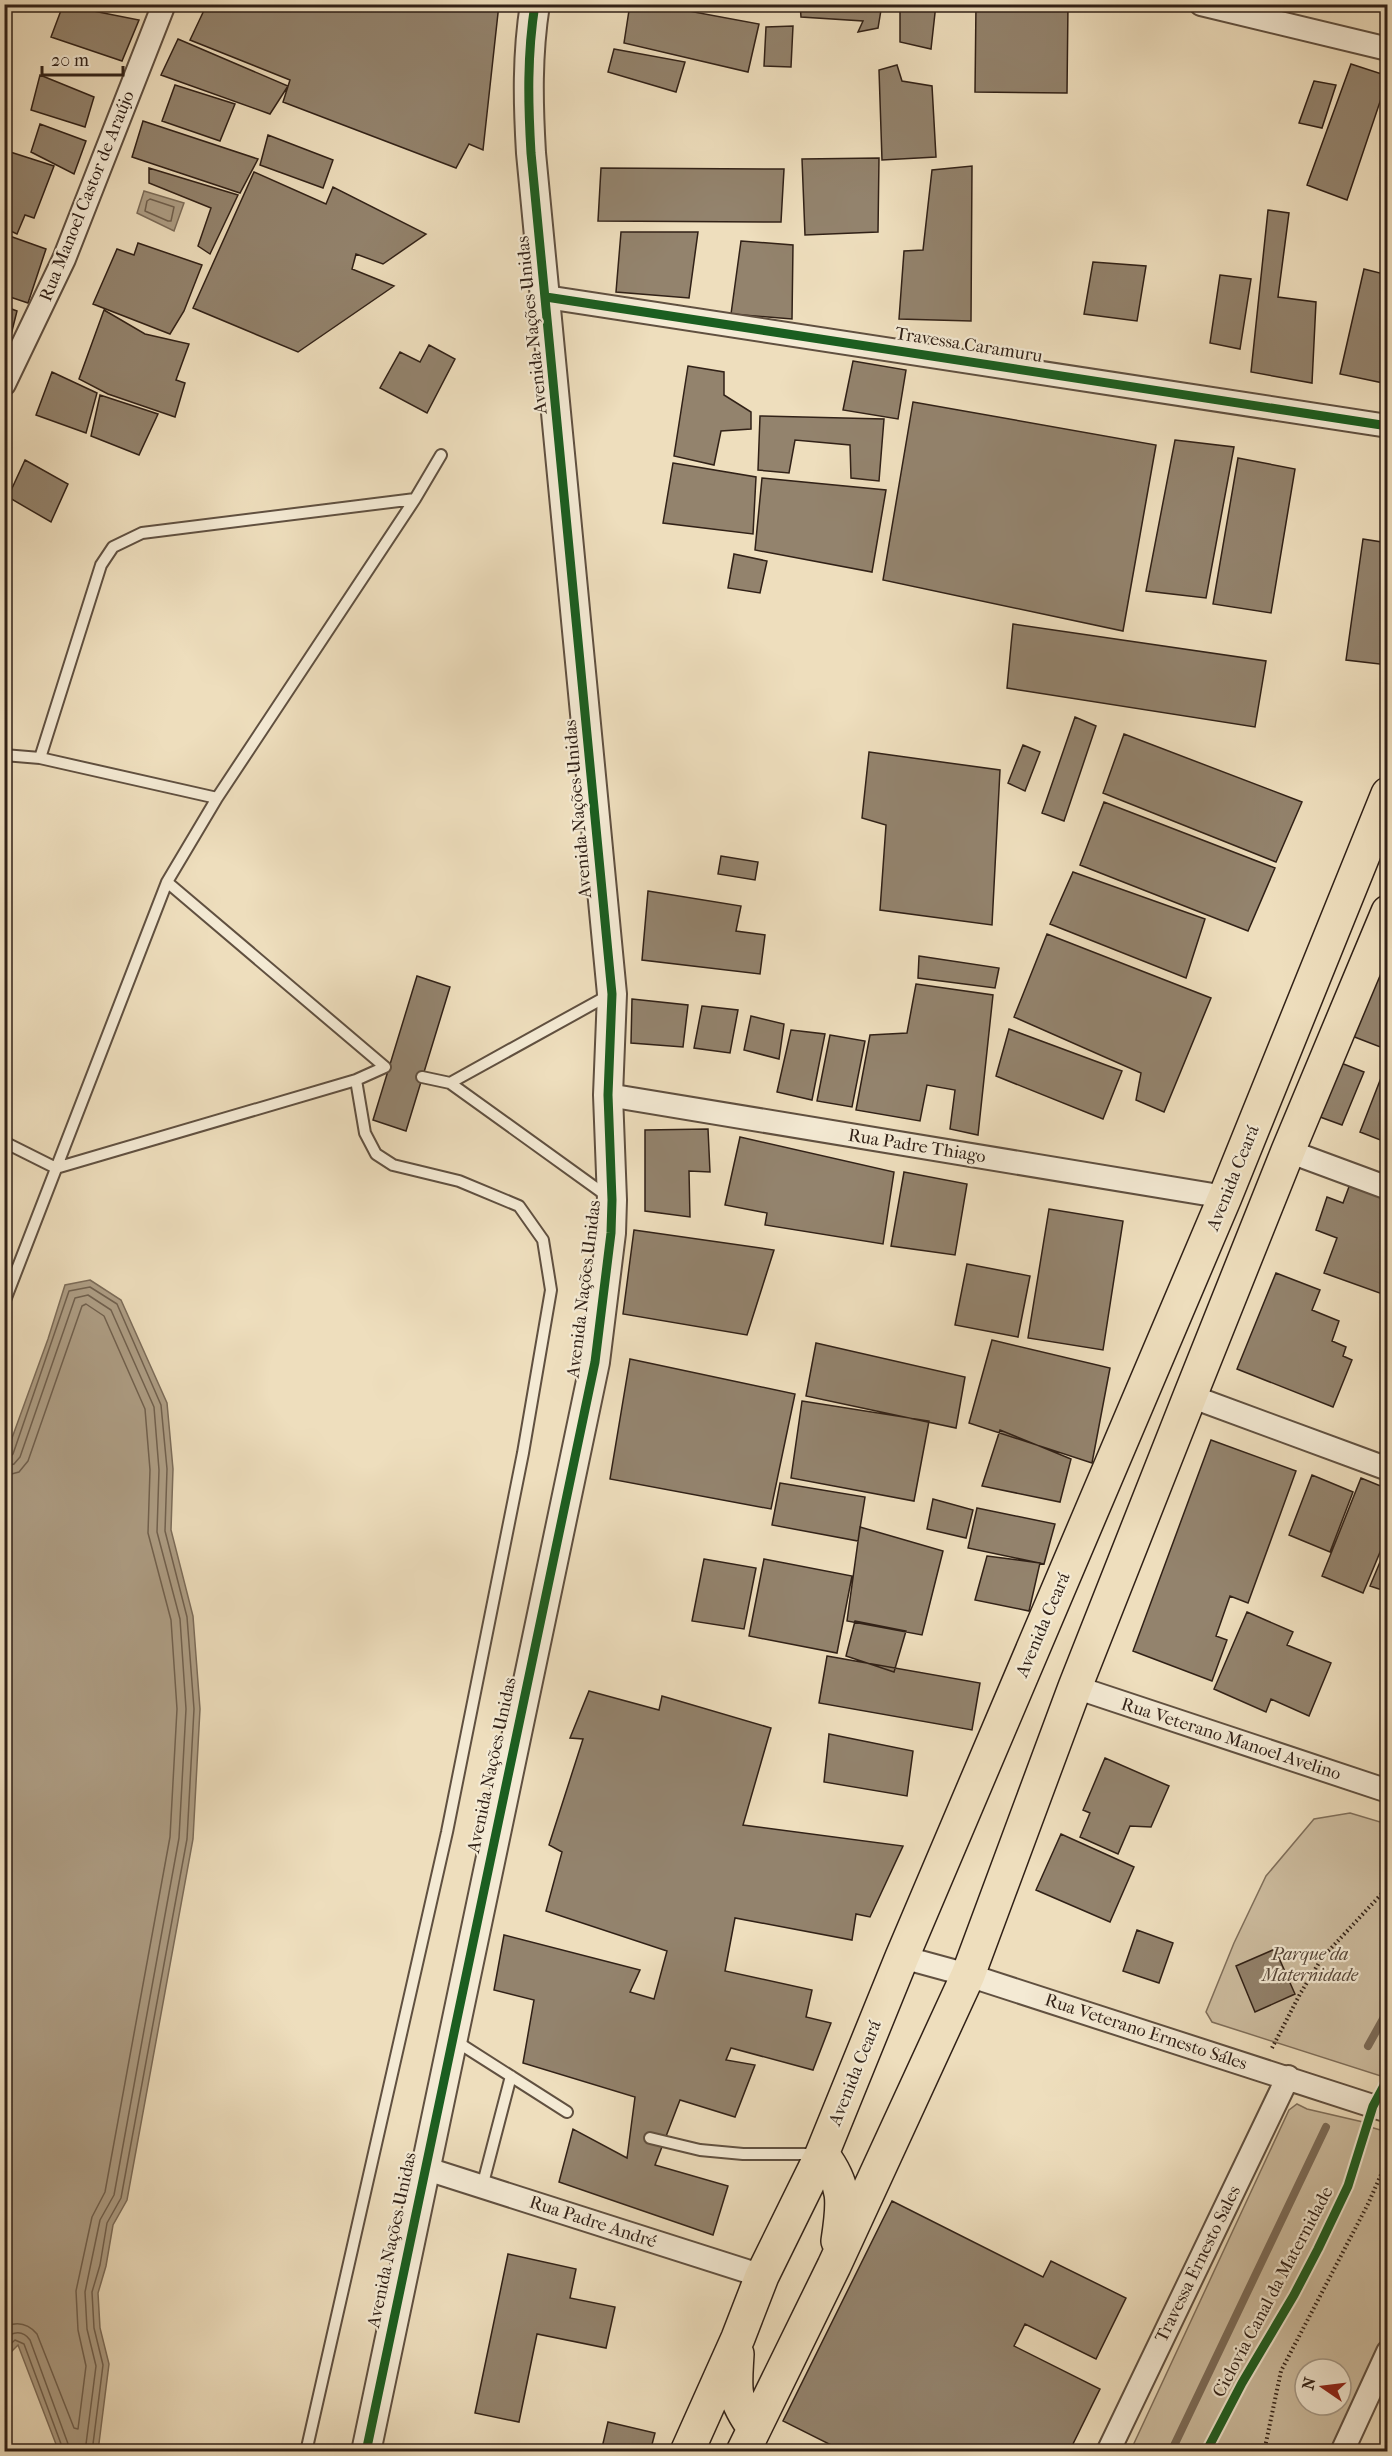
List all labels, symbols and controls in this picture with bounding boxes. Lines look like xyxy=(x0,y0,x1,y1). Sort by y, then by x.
scale bar xyxy=(42,39,123,77)
text: 20 m xyxy=(51,50,89,71)
street label: Rua Manoel Castor de Araújo xyxy=(35,88,139,304)
street label: Avenida Nações Unidas xyxy=(512,235,552,416)
street label: Travessa Caramuru xyxy=(894,323,1044,367)
street label: Avenida Nações Unidas xyxy=(560,719,596,900)
street label: Avenida Ceará xyxy=(1202,1122,1264,1235)
street label: Rua Padre Thiago xyxy=(847,1125,987,1167)
street label: Avenida Nações Unidas xyxy=(563,1199,605,1380)
street label: Avenida Ceará xyxy=(1011,1569,1075,1681)
street label: Avenida Nações Unidas xyxy=(463,1675,521,1856)
street label: Rua Veterano Manoel Avelino xyxy=(1118,1693,1344,1785)
park label: Parque da Maternidade xyxy=(1260,1944,1359,1986)
street label: Rua Veterano Ernesto Sáles xyxy=(1042,1989,1250,2075)
street label: Avenida Ceará xyxy=(824,2017,886,2130)
street label: Avenida Nações Unidas xyxy=(363,2150,421,2331)
street label: Travessa Ernesto Sales xyxy=(1151,2182,1245,2346)
street label: Ciclovia Canal da Maternidade xyxy=(1208,2183,1338,2401)
street label: Rua Padre André xyxy=(527,2192,659,2252)
north arrow xyxy=(1293,2357,1353,2417)
text: N xyxy=(1298,2374,1320,2392)

